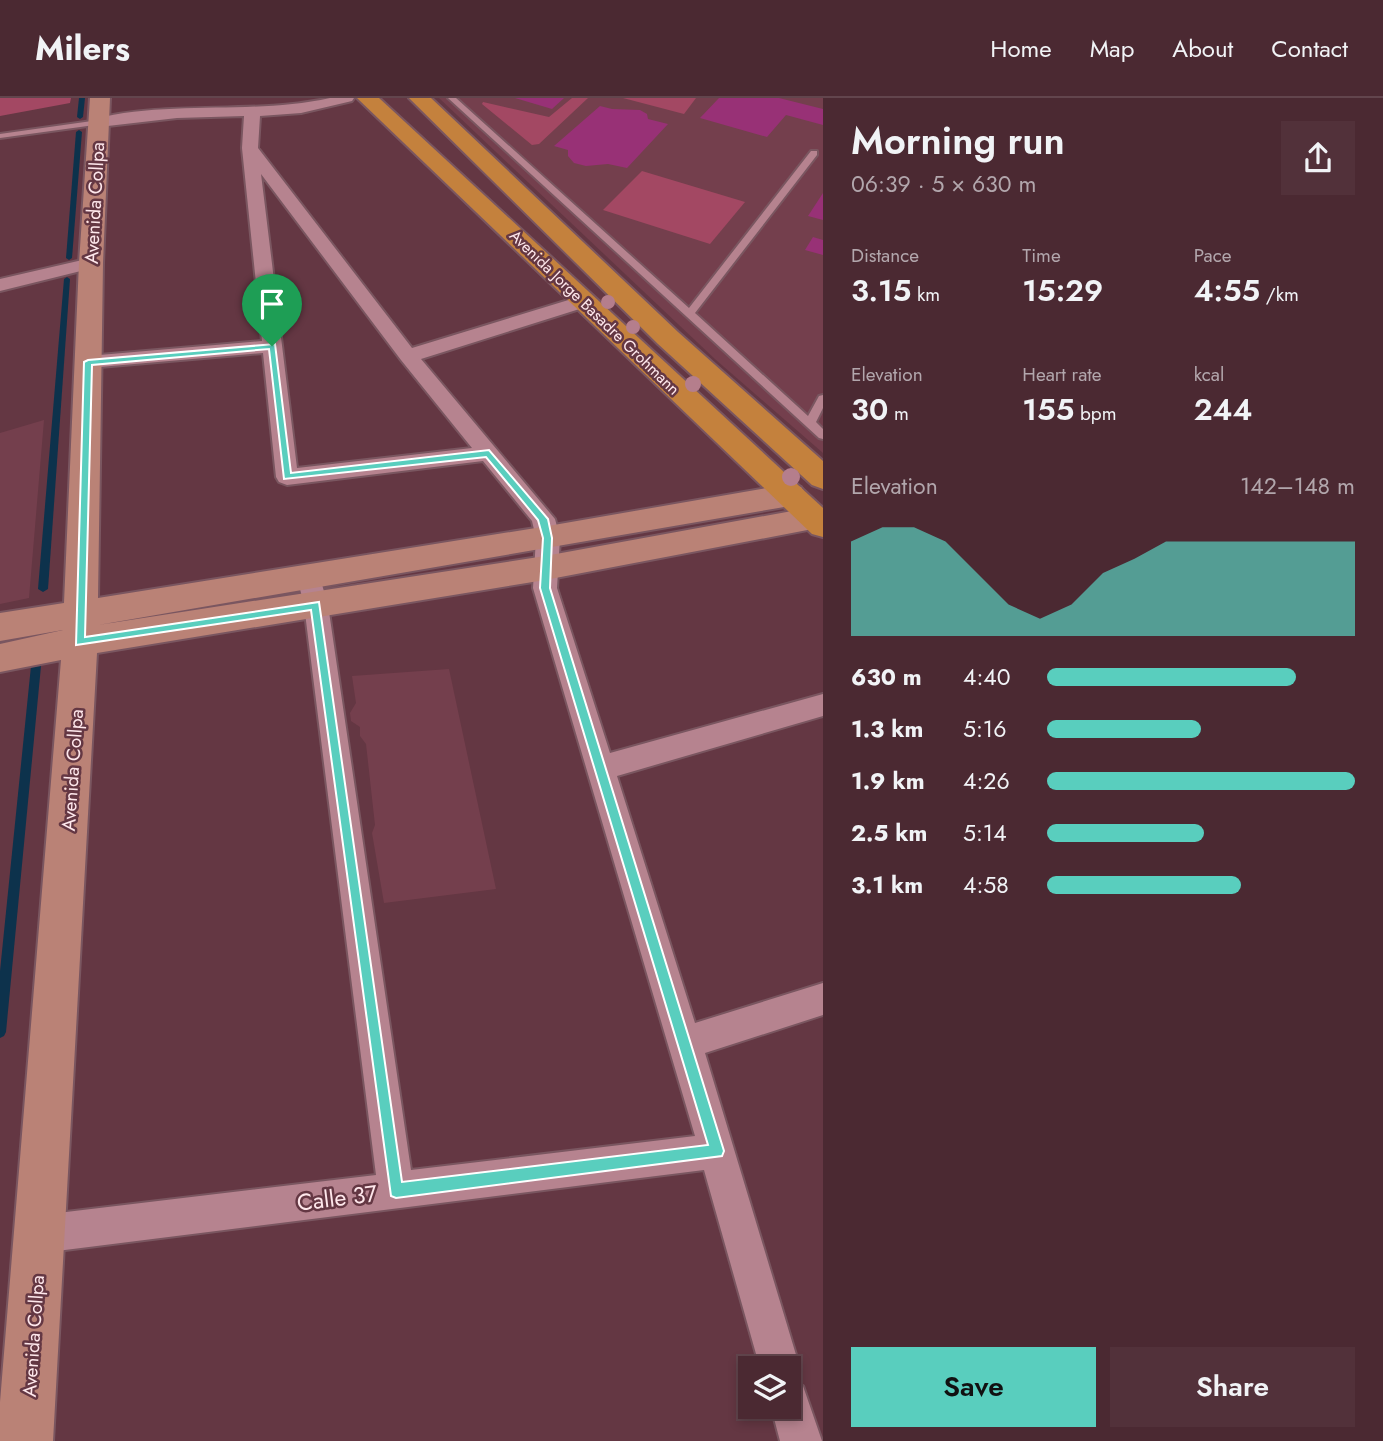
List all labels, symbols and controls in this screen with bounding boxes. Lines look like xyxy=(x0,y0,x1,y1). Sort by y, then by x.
text: Milers xyxy=(35,25,130,72)
text: Home xyxy=(990,31,1052,66)
text: Map xyxy=(1090,31,1134,66)
text: About xyxy=(1172,31,1233,66)
text: Contact xyxy=(1271,31,1348,66)
text: Morning run xyxy=(851,113,1065,168)
button: share xyxy=(1281,121,1355,195)
street label: Avenida Collpa xyxy=(78,141,111,265)
text: 06:39 · 5 × 630 m xyxy=(851,167,1036,201)
street label: Avenida Jorge Basadre Grohmann xyxy=(504,225,685,400)
text: Distance xyxy=(851,242,919,269)
text: Time xyxy=(1022,242,1061,269)
text: Pace xyxy=(1194,242,1232,269)
text: 3.15 xyxy=(851,269,911,312)
text: 15:29 xyxy=(1022,269,1103,312)
text: 4:55 xyxy=(1194,269,1260,312)
pin xyxy=(242,274,302,346)
text: km xyxy=(911,281,940,308)
text: /km xyxy=(1260,281,1299,308)
icon: arrive xyxy=(253,285,291,323)
text: Elevation xyxy=(851,361,923,388)
text: Heart rate xyxy=(1022,361,1102,388)
text: kcal xyxy=(1194,361,1224,388)
text: 30 xyxy=(851,388,888,431)
text: 155 xyxy=(1022,388,1074,431)
text: 244 xyxy=(1194,388,1252,431)
text: m xyxy=(888,400,909,427)
text: bpm xyxy=(1074,400,1116,427)
text: Elevation xyxy=(851,469,938,503)
text: 142–148 m xyxy=(1240,469,1355,503)
text: 630 m xyxy=(851,660,922,694)
text: 4:40 xyxy=(963,660,1011,694)
street label: Avenida Collpa xyxy=(55,708,90,832)
text: 1.3 km xyxy=(851,712,923,746)
text: 5:16 xyxy=(963,712,1006,746)
text: 1.9 km xyxy=(851,764,925,798)
text: 4:26 xyxy=(963,764,1010,798)
text: 2.5 km xyxy=(851,816,927,850)
text: 5:14 xyxy=(963,816,1007,850)
text: 3.1 km xyxy=(851,868,923,902)
text: 4:58 xyxy=(963,868,1009,902)
street label: Calle 37 xyxy=(295,1176,379,1220)
street label: Avenida Collpa xyxy=(16,1274,51,1398)
button: Save xyxy=(851,1347,1096,1427)
button: Share xyxy=(1110,1347,1355,1427)
map controls xyxy=(738,1356,801,1419)
button: layers xyxy=(738,1356,801,1419)

